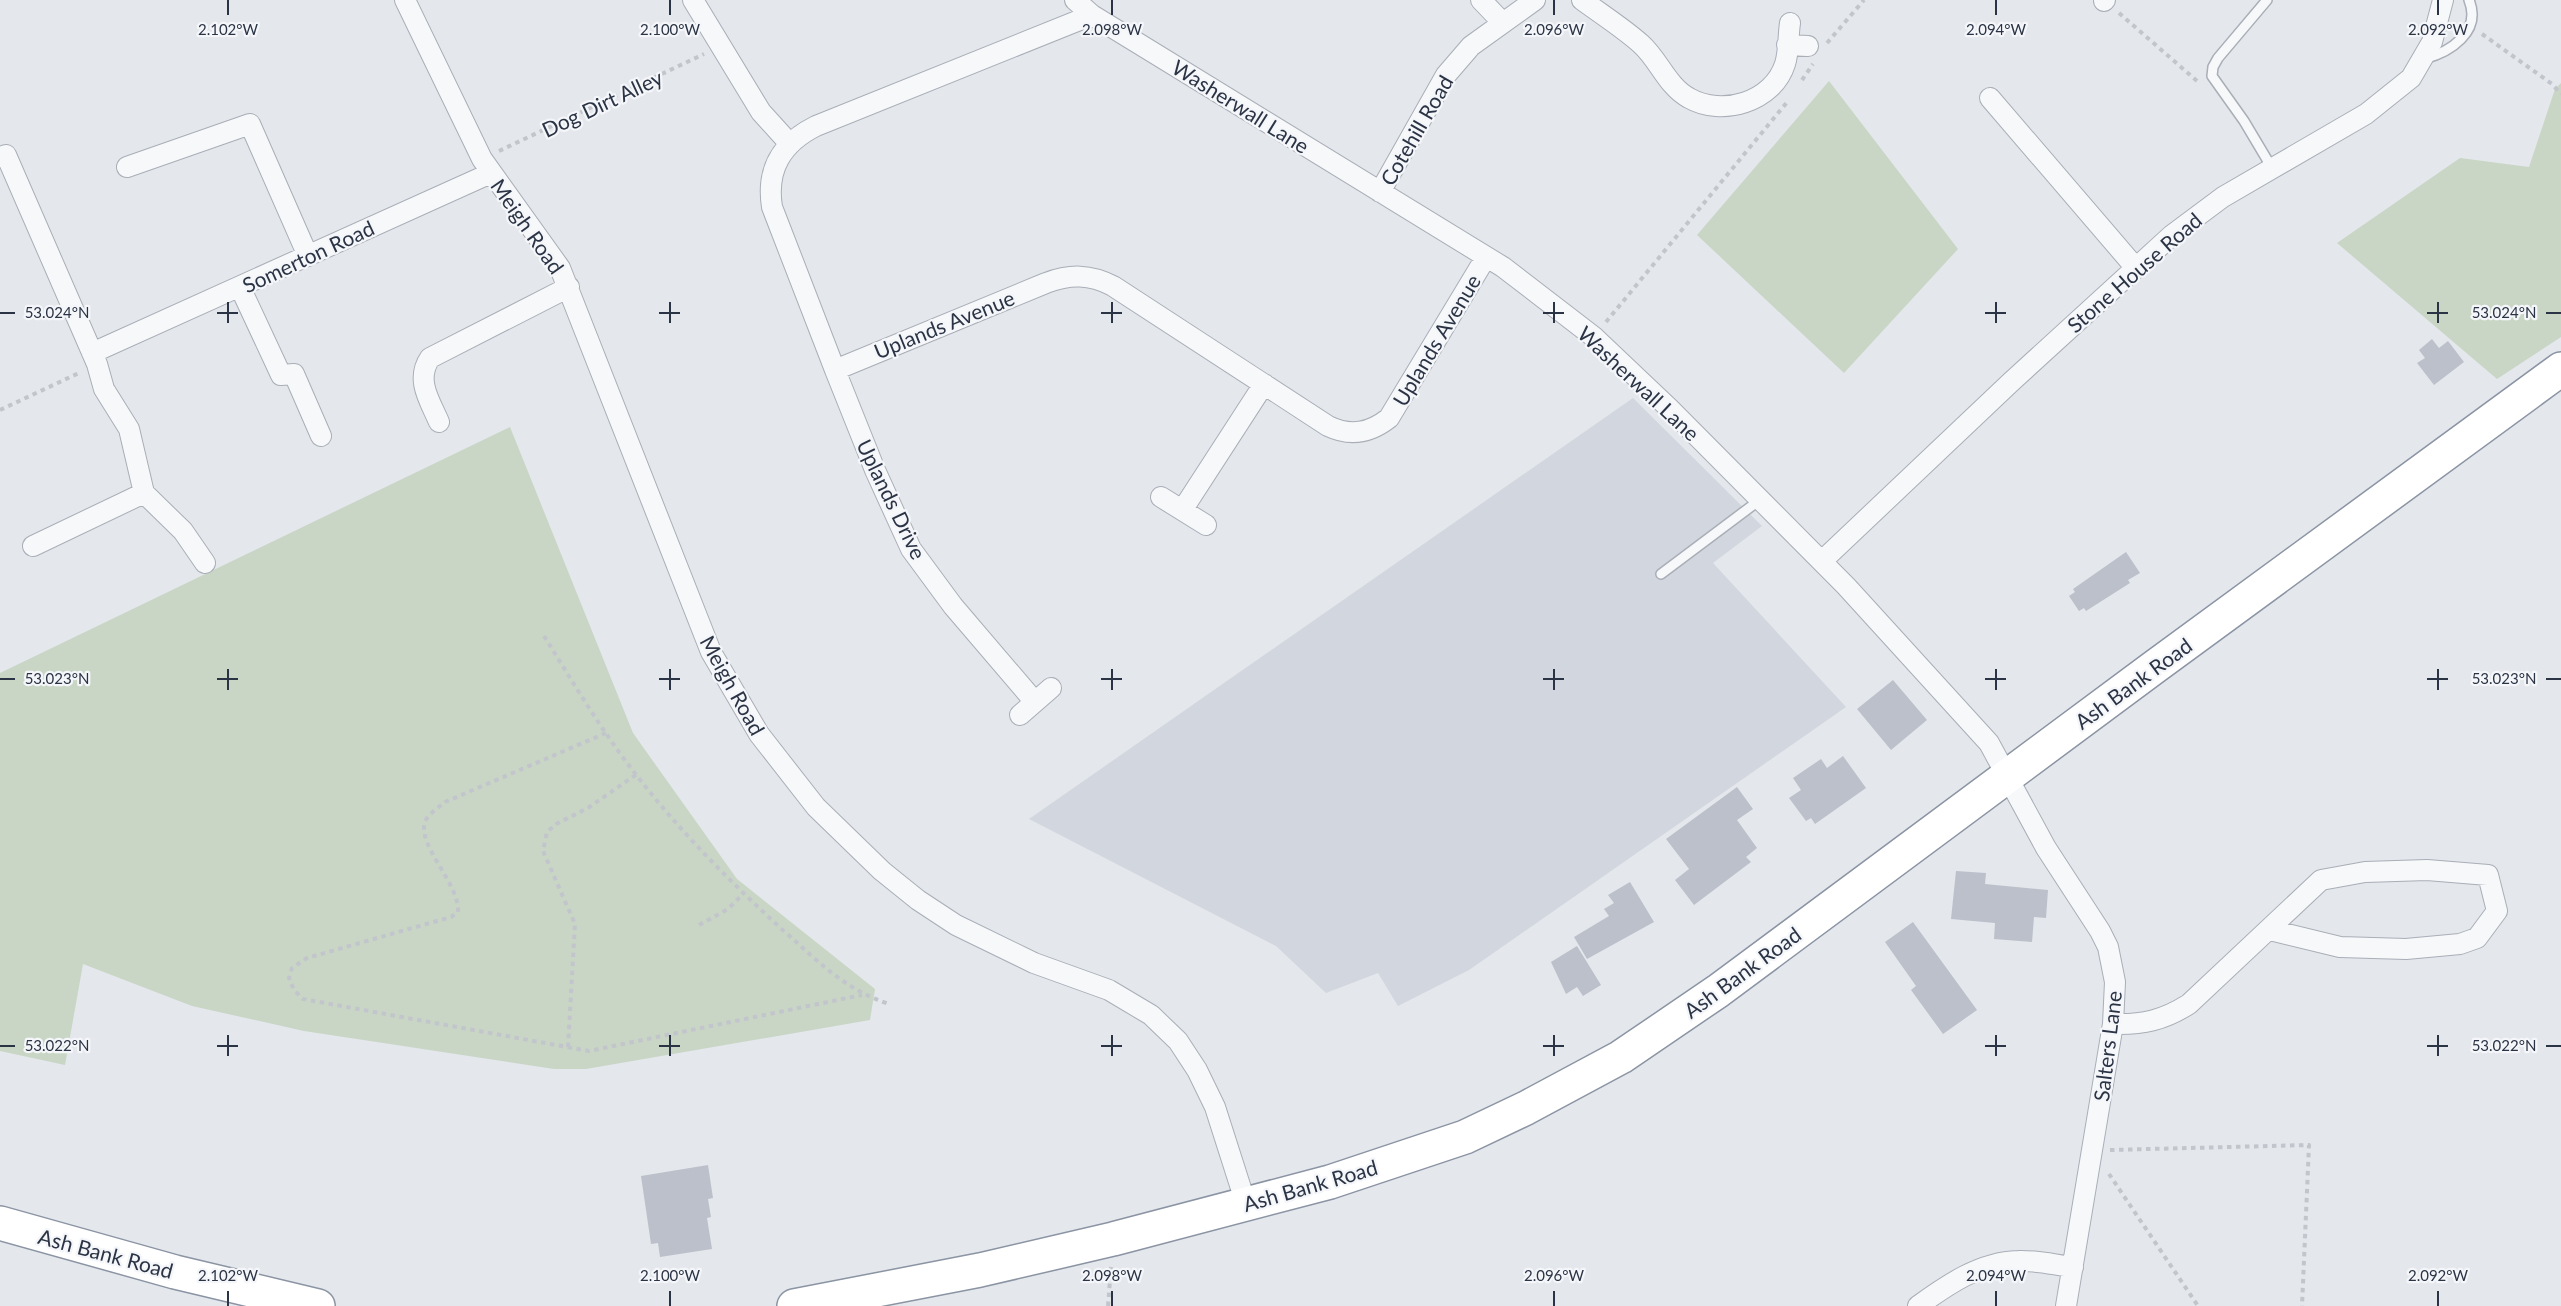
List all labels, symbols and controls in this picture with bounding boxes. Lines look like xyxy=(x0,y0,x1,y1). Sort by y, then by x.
text: 2.102°W xyxy=(198,20,259,38)
text: 2.100°W xyxy=(640,20,701,38)
text: 2.098°W xyxy=(1082,20,1143,38)
text: 2.096°W xyxy=(1524,20,1585,38)
text: 2.094°W xyxy=(1966,20,2027,38)
text: 2.092°W xyxy=(2408,20,2469,38)
street label: Washerwall Lane xyxy=(1168,54,1314,158)
street label: Dog Dirt Alley xyxy=(538,64,667,142)
street label: Cotehill Road xyxy=(1374,71,1458,189)
street label: Meigh Road xyxy=(486,174,570,278)
street label: Stone House Road xyxy=(2062,207,2206,337)
street label: Somerton Road xyxy=(238,215,378,297)
street label: Uplands Avenue xyxy=(1387,270,1485,410)
street label: Uplands Avenue xyxy=(870,284,1018,364)
text: 53.024°N xyxy=(25,303,89,321)
text: 53.024°N xyxy=(2472,303,2536,321)
street label: Washerwall Lane xyxy=(1573,320,1705,446)
street label: Uplands Drive xyxy=(852,435,932,563)
street label: Meigh Road xyxy=(695,631,771,739)
street label: Ash Bank Road xyxy=(2070,632,2196,734)
text: 53.023°N xyxy=(25,669,89,687)
text: 53.023°N xyxy=(2472,669,2536,687)
street label: Ash Bank Road xyxy=(1679,921,1805,1023)
street label: Salters Lane xyxy=(2088,989,2126,1103)
text: 53.022°N xyxy=(25,1036,89,1054)
text: 53.022°N xyxy=(2472,1036,2536,1054)
street label: Ash Bank Road xyxy=(1240,1154,1380,1216)
street label: Ash Bank Road xyxy=(36,1223,176,1283)
text: 2.102°W xyxy=(198,1266,259,1284)
text: 2.100°W xyxy=(640,1266,701,1284)
text: 2.098°W xyxy=(1082,1266,1143,1284)
text: 2.096°W xyxy=(1524,1266,1585,1284)
text: 2.094°W xyxy=(1966,1266,2027,1284)
text: 2.092°W xyxy=(2408,1266,2469,1284)

